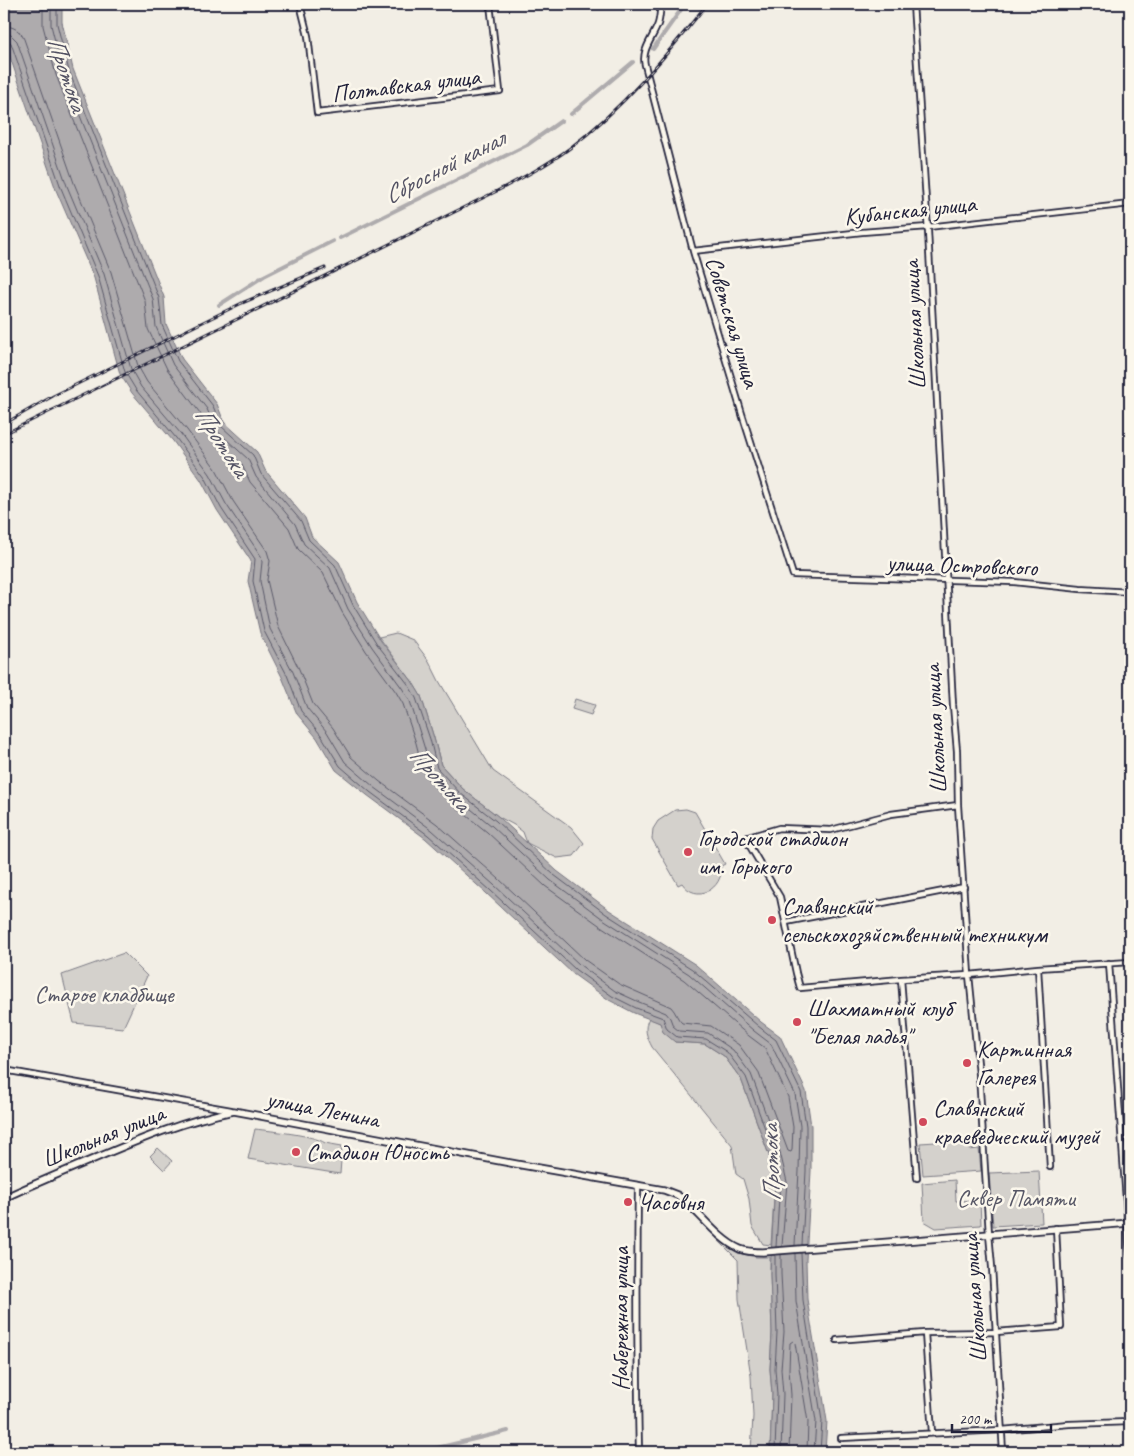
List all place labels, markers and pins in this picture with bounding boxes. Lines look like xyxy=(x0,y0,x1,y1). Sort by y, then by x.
place label: Городской cтадион им. Горького xyxy=(698,823,849,881)
marker: Городской cтадион им. Горького xyxy=(682,846,694,858)
place label: Славянский сельскохозяйственный техникум xyxy=(782,891,1049,950)
marker: Славянский сельскохозяйственный техникум xyxy=(766,914,778,926)
place label: Шахматный клуб "Белая ладья" xyxy=(807,993,957,1051)
marker: Шахматный клуб "Белая ладья" xyxy=(791,1016,803,1028)
place label: Картинная Галерея xyxy=(977,1034,1073,1092)
marker: Картинная Галерея xyxy=(961,1057,973,1069)
place label: Славянский краеведческий музей xyxy=(933,1093,1102,1151)
marker: Славянский краеведческий музей xyxy=(917,1116,929,1128)
place label: Стадион Юность xyxy=(306,1137,450,1167)
marker: Стадион Юность xyxy=(290,1146,302,1158)
place label: Часовня xyxy=(638,1187,705,1217)
marker: Часовня xyxy=(622,1196,634,1208)

